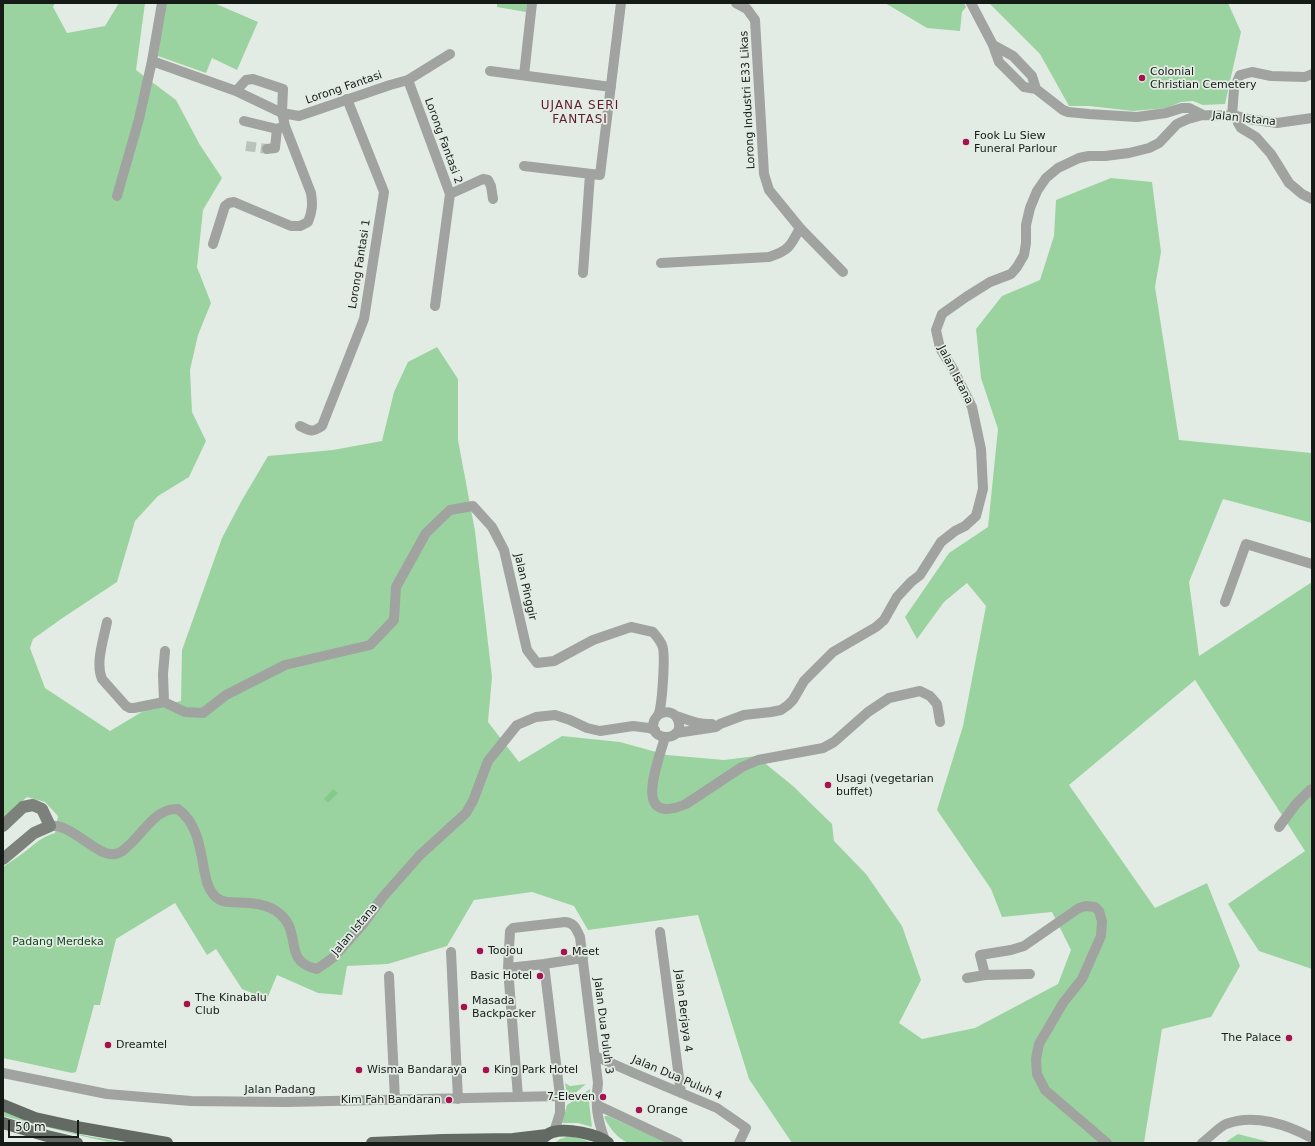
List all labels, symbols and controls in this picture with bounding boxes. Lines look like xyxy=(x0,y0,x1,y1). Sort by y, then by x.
street label: Lorong Industri E33 Likas xyxy=(738,30,758,170)
place label: Colonial Christian Cemetery xyxy=(1150,65,1257,91)
street label: Lorong Fantasi xyxy=(304,69,384,107)
marker: Colonial Christian Cemetery xyxy=(1137,73,1147,83)
street label: Lorong Fantasi 2 xyxy=(421,96,465,186)
district label: UJANA SERI FANTASI xyxy=(541,99,619,127)
street label: Jalan Istana xyxy=(1211,109,1277,129)
place label: Fook Lu Siew Funeral Parlour xyxy=(974,129,1057,155)
marker: Fook Lu Siew Funeral Parlour xyxy=(961,137,971,147)
street label: Lorong Fantasi 1 xyxy=(346,218,374,310)
street label: Jalan Istana xyxy=(935,343,975,407)
street label: Jalan Pinggir xyxy=(511,552,539,622)
place label: Usagi (vegetarian buffet) xyxy=(836,772,934,798)
marker: Usagi (vegetarian buffet) xyxy=(823,780,833,790)
street label: Jalan Istana xyxy=(329,901,381,959)
park label: Padang Merdeka xyxy=(12,935,104,949)
place label: Toojou xyxy=(488,944,523,958)
place label: Meet xyxy=(572,945,599,959)
marker: Toojou xyxy=(475,946,485,956)
marker: Meet xyxy=(559,947,569,957)
place label: Basic Hotel xyxy=(470,969,532,983)
street label: Jalan Berjaya 4 xyxy=(671,969,695,1053)
marker: Basic Hotel xyxy=(535,971,545,981)
street label: Jalan Dua Puluh 3 xyxy=(591,977,615,1075)
place label: The Kinabalu Club xyxy=(195,991,267,1017)
place label: Masada Backpacker xyxy=(472,994,536,1020)
marker: The Kinabalu Club xyxy=(182,999,192,1009)
marker: Masada Backpacker xyxy=(459,1002,469,1012)
place label: The Palace xyxy=(1222,1031,1281,1045)
marker: The Palace xyxy=(1284,1033,1294,1043)
place label: Dreamtel xyxy=(116,1038,167,1052)
marker: Dreamtel xyxy=(103,1040,113,1050)
street label: Jalan Dua Puluh 4 xyxy=(630,1053,724,1103)
place label: Wisma Bandaraya xyxy=(367,1063,467,1077)
place label: King Park Hotel xyxy=(494,1063,578,1077)
marker: Wisma Bandaraya xyxy=(354,1065,364,1075)
marker: King Park Hotel xyxy=(481,1065,491,1075)
street label: Jalan Padang xyxy=(245,1083,315,1097)
place label: 7-Eleven xyxy=(547,1090,595,1104)
marker: 7-Eleven xyxy=(598,1092,608,1102)
place label: Kim Fah Bandaran xyxy=(341,1093,441,1107)
marker: Kim Fah Bandaran xyxy=(444,1095,454,1105)
place label: Orange xyxy=(647,1103,688,1117)
marker: Orange xyxy=(634,1105,644,1115)
scale bar xyxy=(10,1112,81,1138)
text: 50 m xyxy=(15,1120,46,1134)

